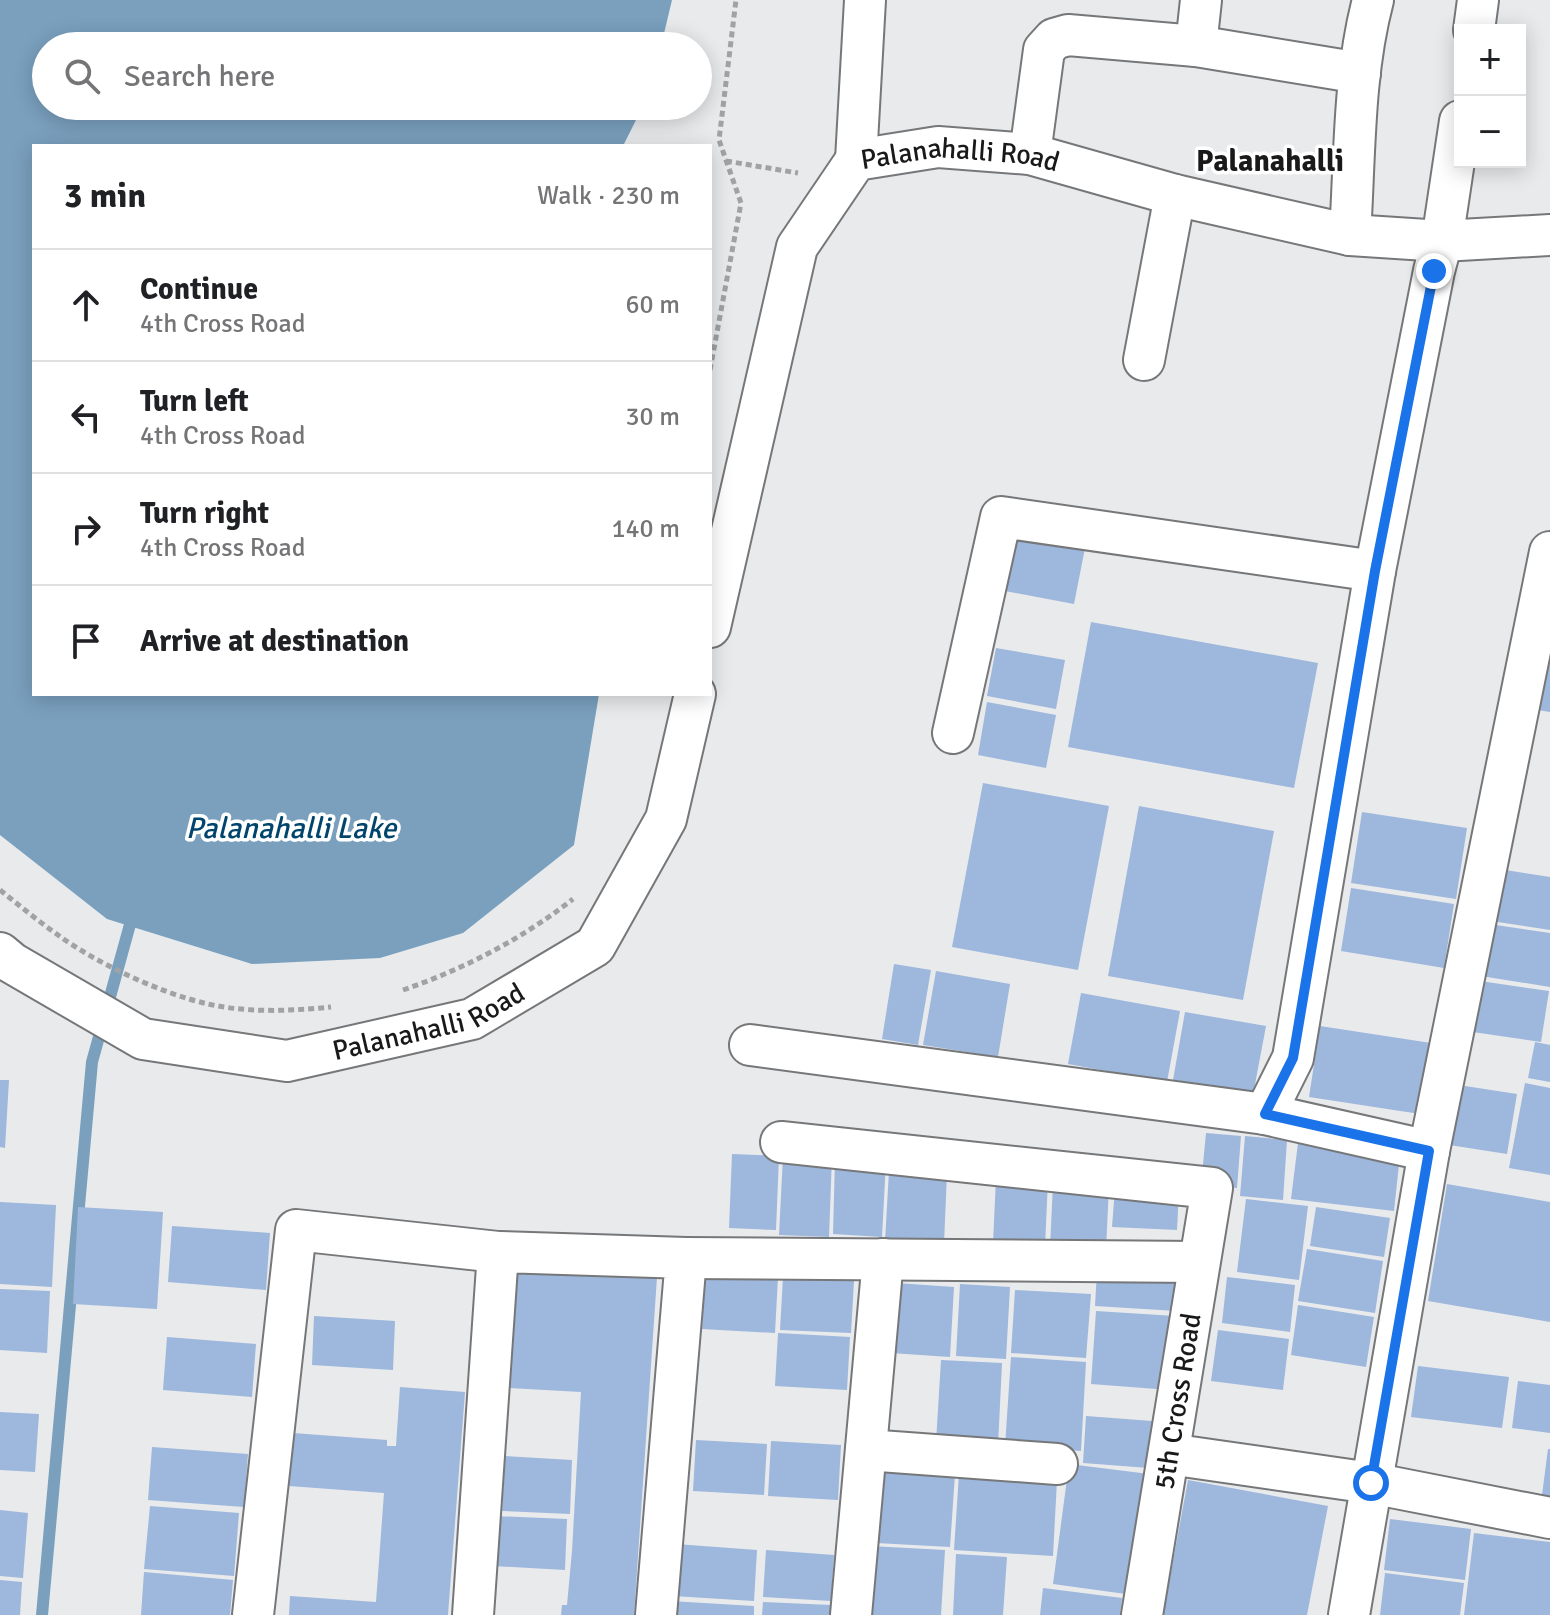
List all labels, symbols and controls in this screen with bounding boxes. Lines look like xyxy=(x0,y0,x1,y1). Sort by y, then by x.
map controls xyxy=(1454,24,1526,168)
button: + xyxy=(1454,24,1526,96)
search box xyxy=(32,32,712,120)
icon: search xyxy=(60,54,104,98)
text: Search here xyxy=(124,58,275,95)
button: − xyxy=(1454,96,1526,168)
street label: Palanahalli Road xyxy=(858,131,1063,180)
district label: Palanahalli xyxy=(1196,143,1344,180)
text: 3 min xyxy=(64,175,146,217)
text: Walk · 230 m xyxy=(537,180,680,212)
route end xyxy=(1416,253,1452,289)
text: Continue xyxy=(140,271,258,308)
icon: ahead xyxy=(64,283,108,327)
text: 60 m xyxy=(625,289,680,321)
text: 4th Cross Road xyxy=(140,308,305,340)
text: Turn left xyxy=(140,383,249,420)
icon: left xyxy=(64,395,108,439)
text: 30 m xyxy=(625,401,680,433)
text: 4th Cross Road xyxy=(140,420,305,452)
text: Turn right xyxy=(140,495,269,532)
icon: right xyxy=(64,507,108,551)
text: 140 m xyxy=(611,513,680,545)
text: 4th Cross Road xyxy=(140,532,305,564)
icon: arrive xyxy=(64,619,108,663)
text: Arrive at destination xyxy=(140,623,409,660)
water label: Palanahalli Lake xyxy=(186,810,398,847)
street label: Palanahalli Road xyxy=(329,976,531,1068)
street label: 5th Cross Road xyxy=(1147,1310,1209,1492)
route start xyxy=(1353,1465,1389,1501)

